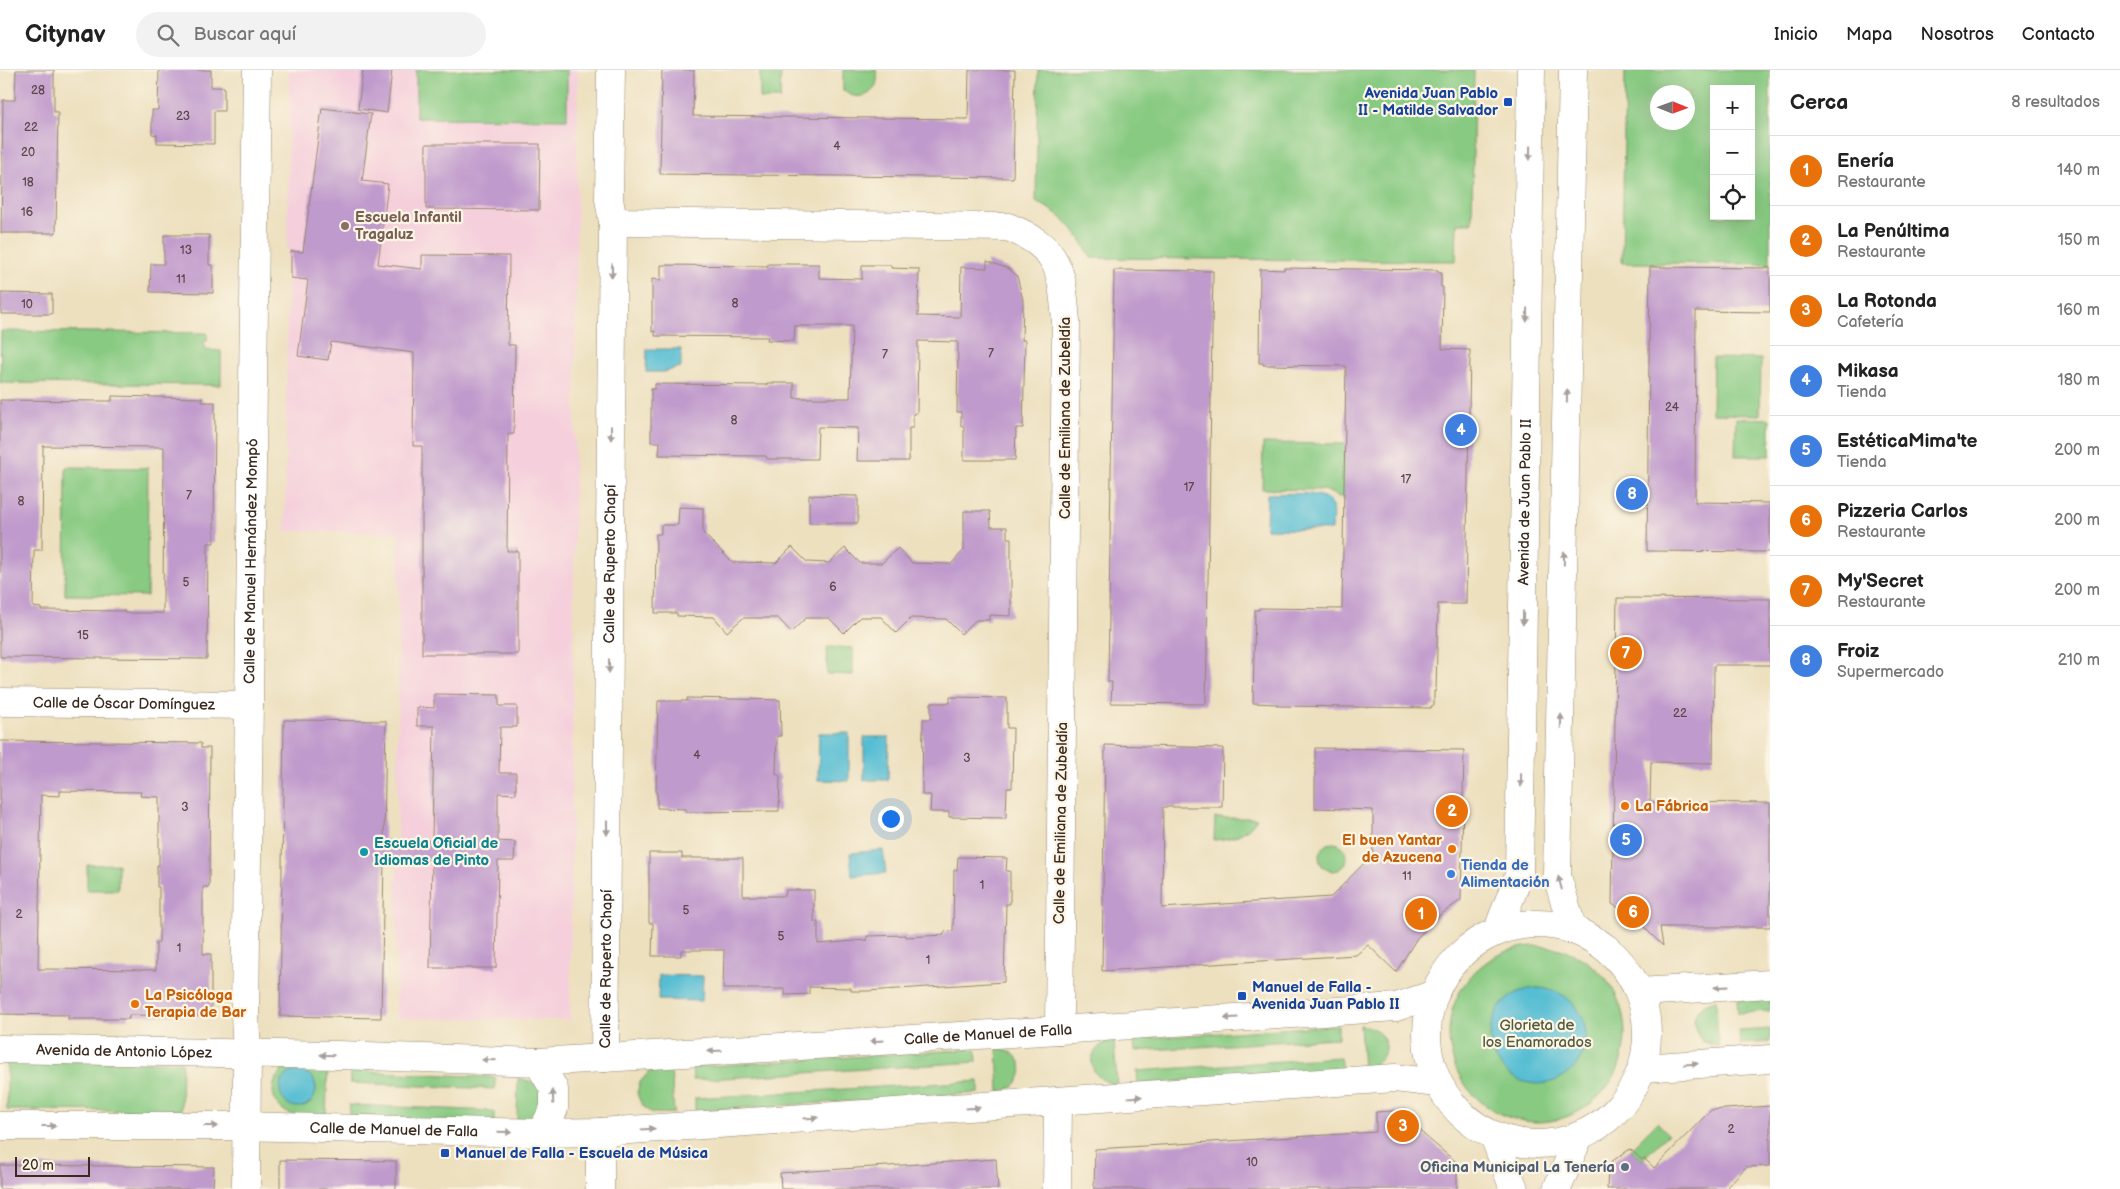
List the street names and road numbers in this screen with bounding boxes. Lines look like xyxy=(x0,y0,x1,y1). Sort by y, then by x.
street label: Calle de Emiliana de Zubeldía xyxy=(1056,317,1075,519)
street label: Avenida de Juan Pablo II xyxy=(1514,418,1535,586)
street label: Calle de Manuel Hernández Mompó xyxy=(240,438,262,684)
street label: Calle de Ruperto Chapí xyxy=(599,484,620,644)
street label: Calle de Óscar Domínguez xyxy=(33,693,216,714)
street label: Calle de Emiliana de Zubeldía xyxy=(1050,722,1072,924)
street label: Calle de Ruperto Chapí xyxy=(596,889,616,1049)
street label: Calle de Manuel de Falla xyxy=(903,1020,1073,1049)
street label: Avenida de Antonio López xyxy=(36,1040,213,1062)
street label: Calle de Manuel de Falla xyxy=(309,1118,478,1141)

